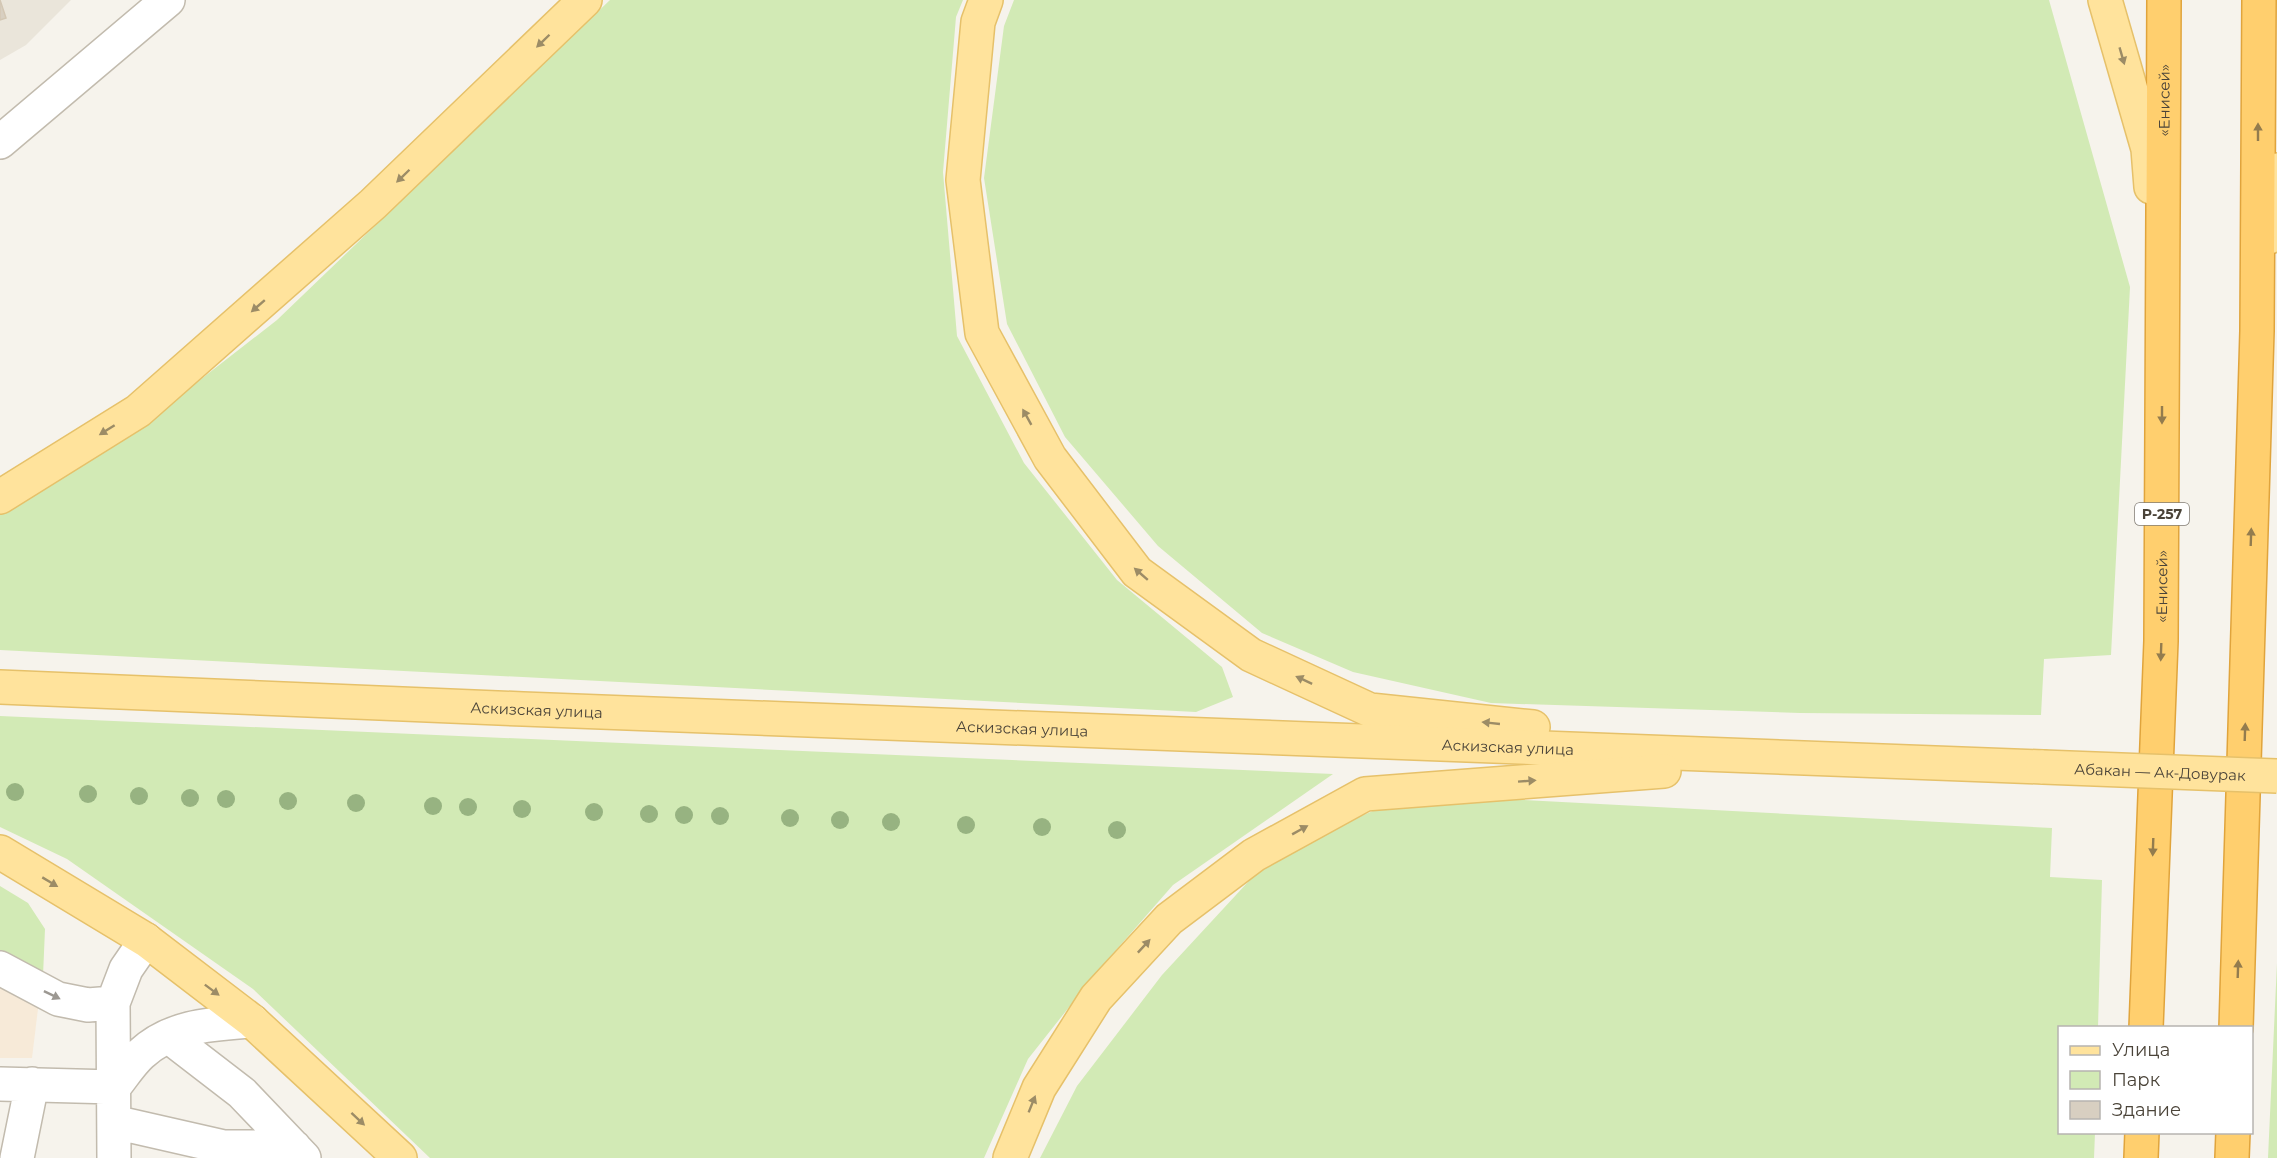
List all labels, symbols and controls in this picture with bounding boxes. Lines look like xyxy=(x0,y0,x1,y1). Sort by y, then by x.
one-way arrow xyxy=(537,33,551,47)
one-way arrow xyxy=(2118,47,2127,65)
street label: «Енисей» xyxy=(2154,64,2173,137)
one-way arrow xyxy=(2253,123,2263,142)
one-way arrow xyxy=(395,169,410,183)
one-way arrow xyxy=(250,299,265,313)
one-way arrow xyxy=(2157,406,2167,425)
one-way arrow xyxy=(1022,408,1032,425)
one-way arrow xyxy=(100,424,116,436)
road number: Р-257 xyxy=(2135,503,2189,525)
one-way arrow xyxy=(2246,528,2256,547)
street label: «Енисей» xyxy=(2152,550,2171,623)
one-way arrow xyxy=(1134,568,1149,581)
one-way arrow xyxy=(2156,643,2165,662)
one-way arrow xyxy=(1295,675,1312,684)
street label: Аскизская улица xyxy=(470,697,603,722)
street label: Аскизская улица xyxy=(956,716,1089,740)
one-way arrow xyxy=(1482,718,1501,728)
one-way arrow xyxy=(2240,723,2250,742)
street label: Аскизская улица xyxy=(1441,735,1574,759)
street label: Абакан — Ак-Довурак xyxy=(2074,759,2246,784)
one-way arrow xyxy=(1517,776,1536,786)
one-way arrow xyxy=(1292,825,1309,835)
one-way arrow xyxy=(2148,838,2157,857)
one-way arrow xyxy=(42,876,58,887)
one-way arrow xyxy=(1137,938,1151,953)
one-way arrow xyxy=(2233,960,2243,979)
one-way arrow xyxy=(204,984,220,996)
one-way arrow xyxy=(43,990,60,999)
legend xyxy=(2058,1026,2253,1134)
text: Улица xyxy=(2112,1039,2170,1061)
text: Парк xyxy=(2112,1069,2161,1091)
one-way arrow xyxy=(1028,1095,1037,1113)
text: Здание xyxy=(2112,1099,2181,1121)
one-way arrow xyxy=(350,1112,365,1125)

